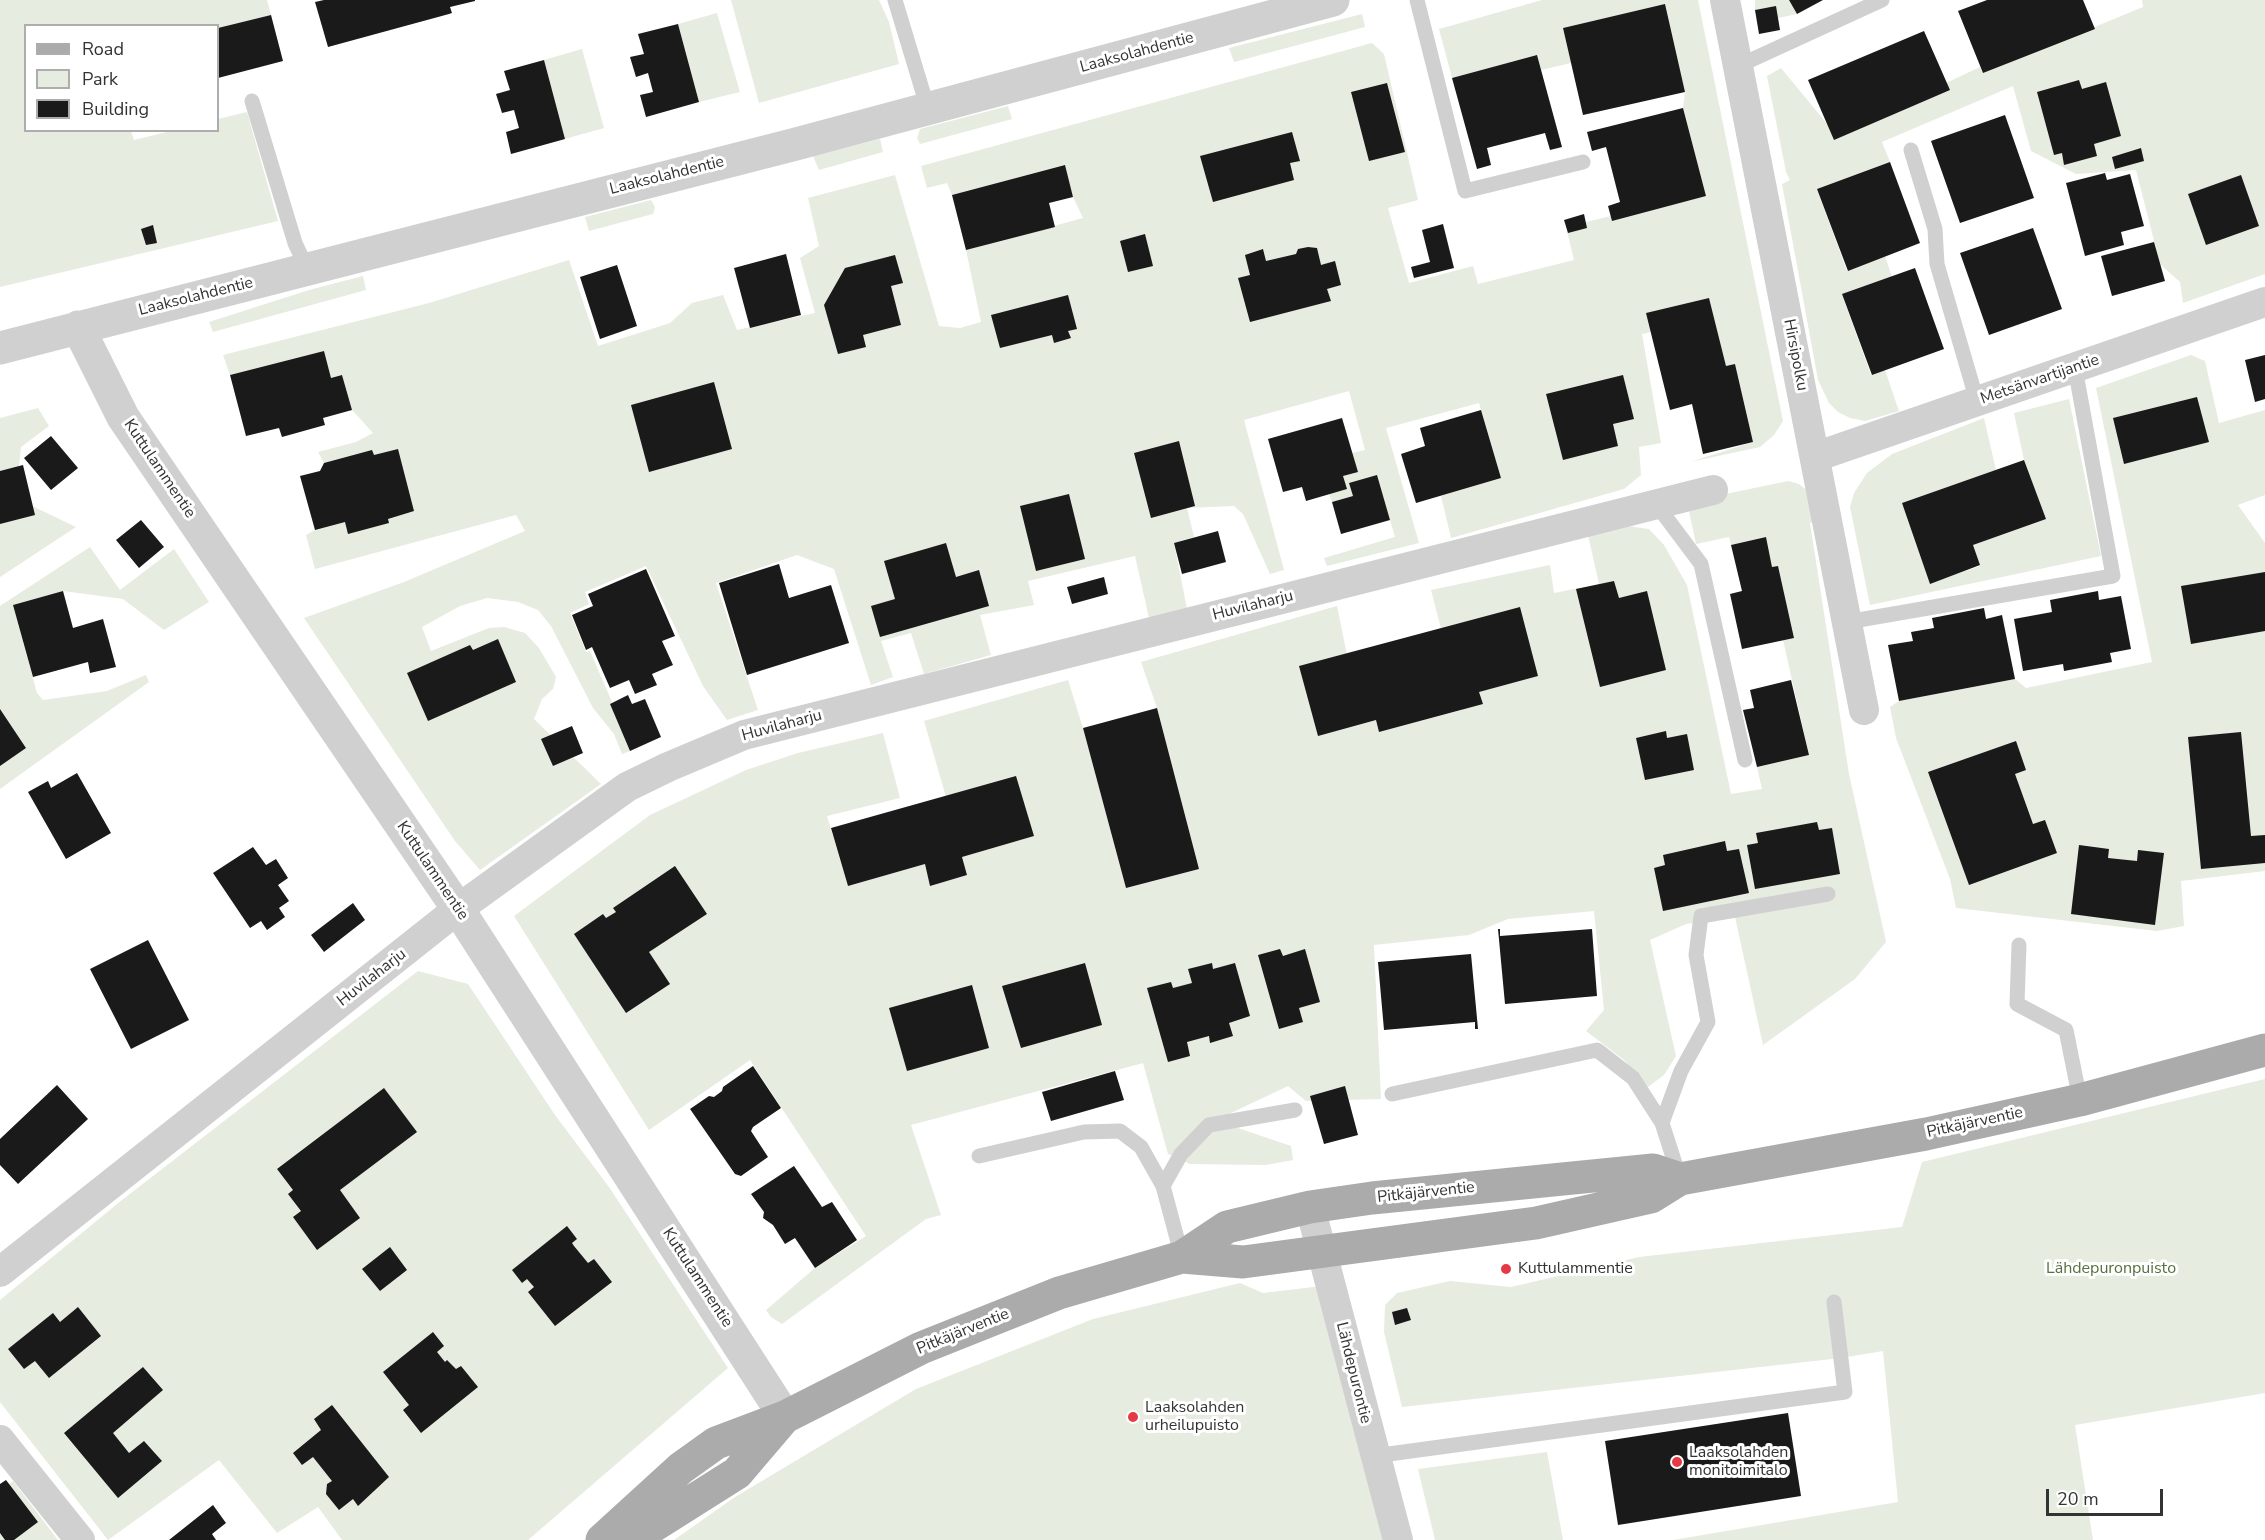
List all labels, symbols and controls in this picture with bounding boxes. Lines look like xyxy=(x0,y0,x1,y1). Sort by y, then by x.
legend xyxy=(24,24,219,132)
street label: Laaksolahdentie xyxy=(1078,29,1196,77)
text: Road xyxy=(82,37,124,61)
text: Park xyxy=(82,67,118,91)
text: Building xyxy=(82,97,149,121)
street label: Laaksolahdentie xyxy=(608,153,726,199)
street label: Laaksolahdentie xyxy=(137,274,255,320)
street label: Hirsipolku xyxy=(1779,317,1811,393)
street label: Metsänvartijantie xyxy=(1978,351,2102,409)
street label: Kuttulammentie xyxy=(119,416,199,522)
street label: Huvilaharju xyxy=(1211,587,1295,625)
street label: Huvilaharju xyxy=(740,706,824,746)
street label: Kuttulammentie xyxy=(392,818,472,924)
street label: Huvilaharju xyxy=(334,945,410,1011)
street label: Pitkäjärventie xyxy=(1925,1103,2025,1143)
street label: Pitkäjärventie xyxy=(1376,1178,1476,1208)
street label: Kuttulammentie xyxy=(658,1225,736,1331)
place label: Kuttulammentie xyxy=(1518,1259,1633,1279)
park label: Lähdepuronpuisto xyxy=(2046,1259,2176,1279)
marker: Kuttulammentie xyxy=(1499,1262,1513,1276)
street label: Pitkäjärventie xyxy=(914,1305,1012,1359)
street label: Lähdepurontie xyxy=(1331,1320,1375,1426)
place label: Laaksolahden urheilupuisto xyxy=(1145,1398,1244,1436)
marker: Laaksolahden urheilupuisto xyxy=(1126,1410,1140,1424)
place label: Laaksolahden monitoimitalo xyxy=(1689,1443,1788,1481)
marker: Laaksolahden monitoimitalo xyxy=(1670,1455,1684,1469)
scale bar xyxy=(2049,1477,2166,1515)
text: 20 m xyxy=(2057,1487,2099,1511)

